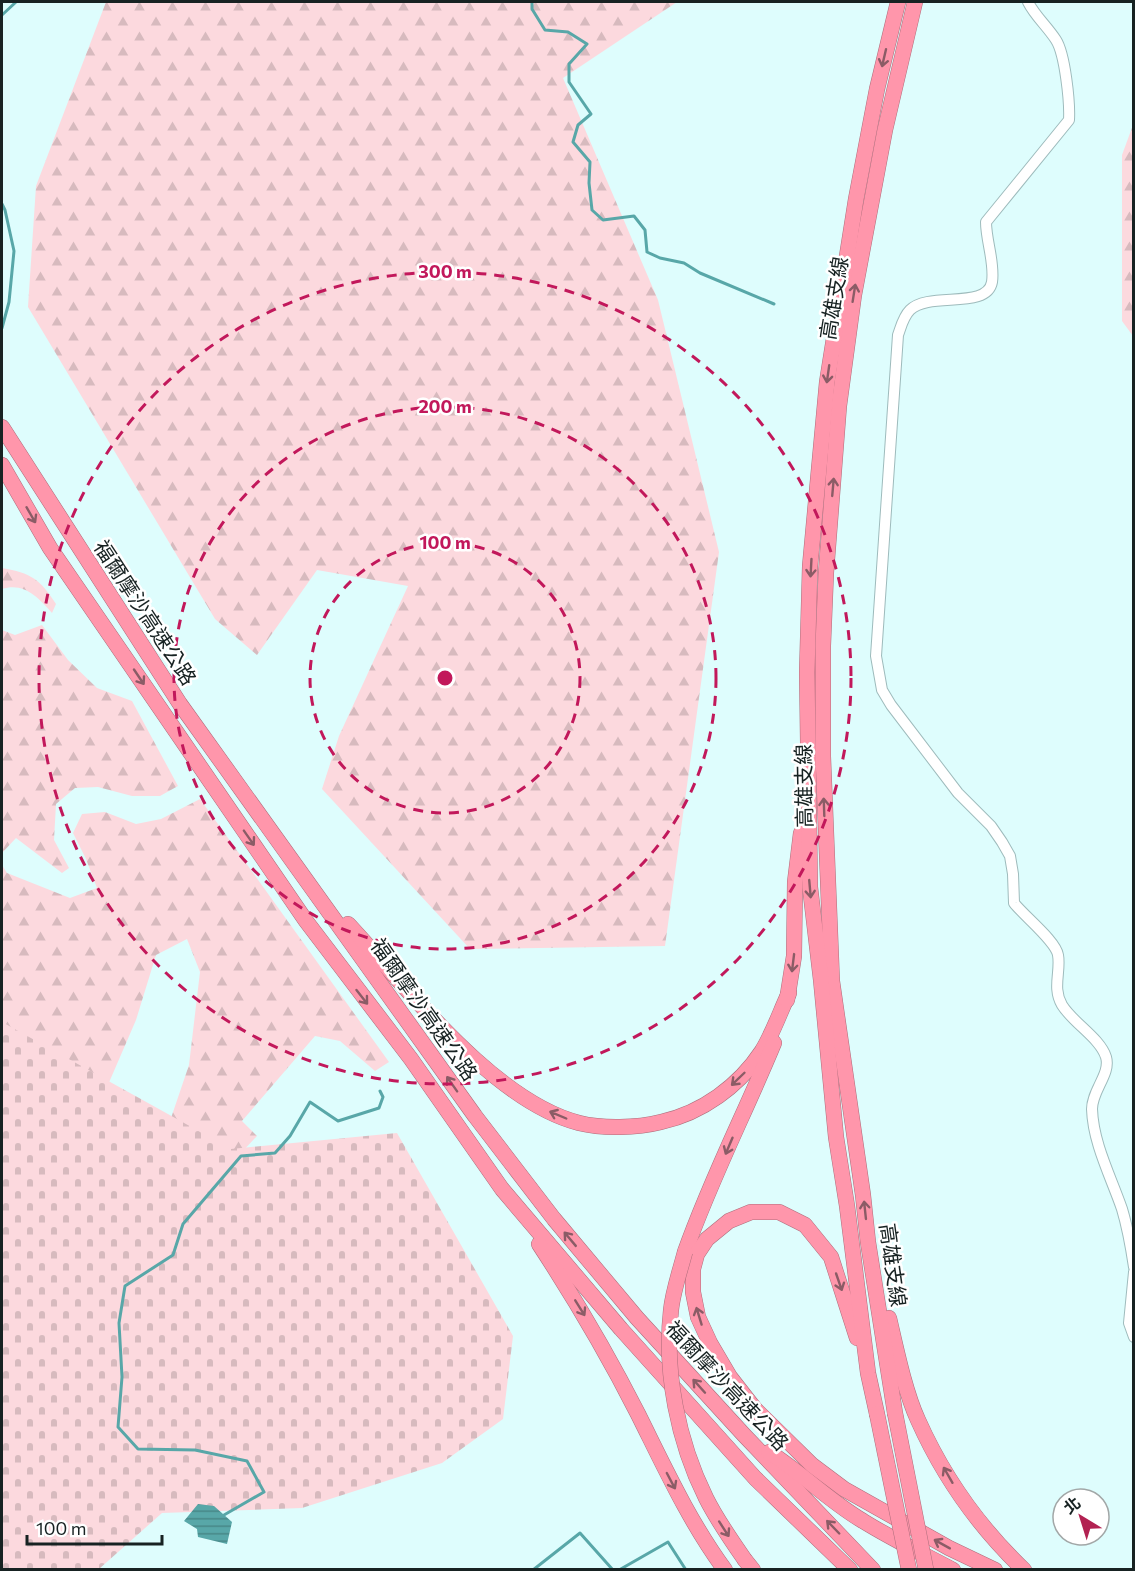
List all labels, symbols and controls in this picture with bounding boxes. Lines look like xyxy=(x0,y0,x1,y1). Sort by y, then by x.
one-way arrow xyxy=(878,48,889,67)
street label: 高雄支線 xyxy=(814,255,852,341)
text: 300 m xyxy=(418,260,472,282)
one-way arrow xyxy=(849,283,860,303)
one-way arrow xyxy=(822,364,833,384)
text: 200 m xyxy=(418,395,472,417)
one-way arrow xyxy=(828,477,839,497)
one-way arrow xyxy=(25,506,37,523)
text: 100 m xyxy=(419,531,471,553)
street label: 福爾摩沙高速公路 xyxy=(90,535,202,689)
one-way arrow xyxy=(805,558,816,578)
centre of rings xyxy=(435,668,455,688)
one-way arrow xyxy=(133,669,145,685)
street label: 高雄支線 xyxy=(790,744,816,828)
one-way arrow xyxy=(818,798,830,818)
one-way arrow xyxy=(243,830,255,846)
one-way arrow xyxy=(805,879,816,899)
street label: 福爾摩沙高速公路 xyxy=(367,933,483,1085)
one-way arrow xyxy=(787,953,798,973)
one-way arrow xyxy=(356,989,369,1005)
one-way arrow xyxy=(731,1071,746,1086)
one-way arrow xyxy=(446,1076,458,1092)
one-way arrow xyxy=(550,1109,568,1120)
one-way arrow xyxy=(723,1137,734,1155)
one-way arrow xyxy=(859,1200,870,1220)
street label: 高雄支線 xyxy=(876,1222,912,1308)
one-way arrow xyxy=(564,1231,577,1247)
one-way arrow xyxy=(834,1272,845,1291)
one-way arrow xyxy=(575,1299,587,1316)
one-way arrow xyxy=(693,1307,704,1326)
street label: 福爾摩沙高速公路 xyxy=(662,1315,794,1455)
one-way arrow xyxy=(692,1378,706,1393)
one-way arrow xyxy=(942,1467,954,1484)
one-way arrow xyxy=(665,1472,677,1490)
north arrow xyxy=(1051,1487,1111,1547)
text: 北 xyxy=(1059,1492,1084,1517)
scale bar xyxy=(27,1508,162,1546)
text: 100 m xyxy=(36,1517,86,1539)
one-way arrow xyxy=(825,1520,840,1535)
one-way arrow xyxy=(718,1521,730,1537)
one-way arrow xyxy=(934,1538,952,1549)

